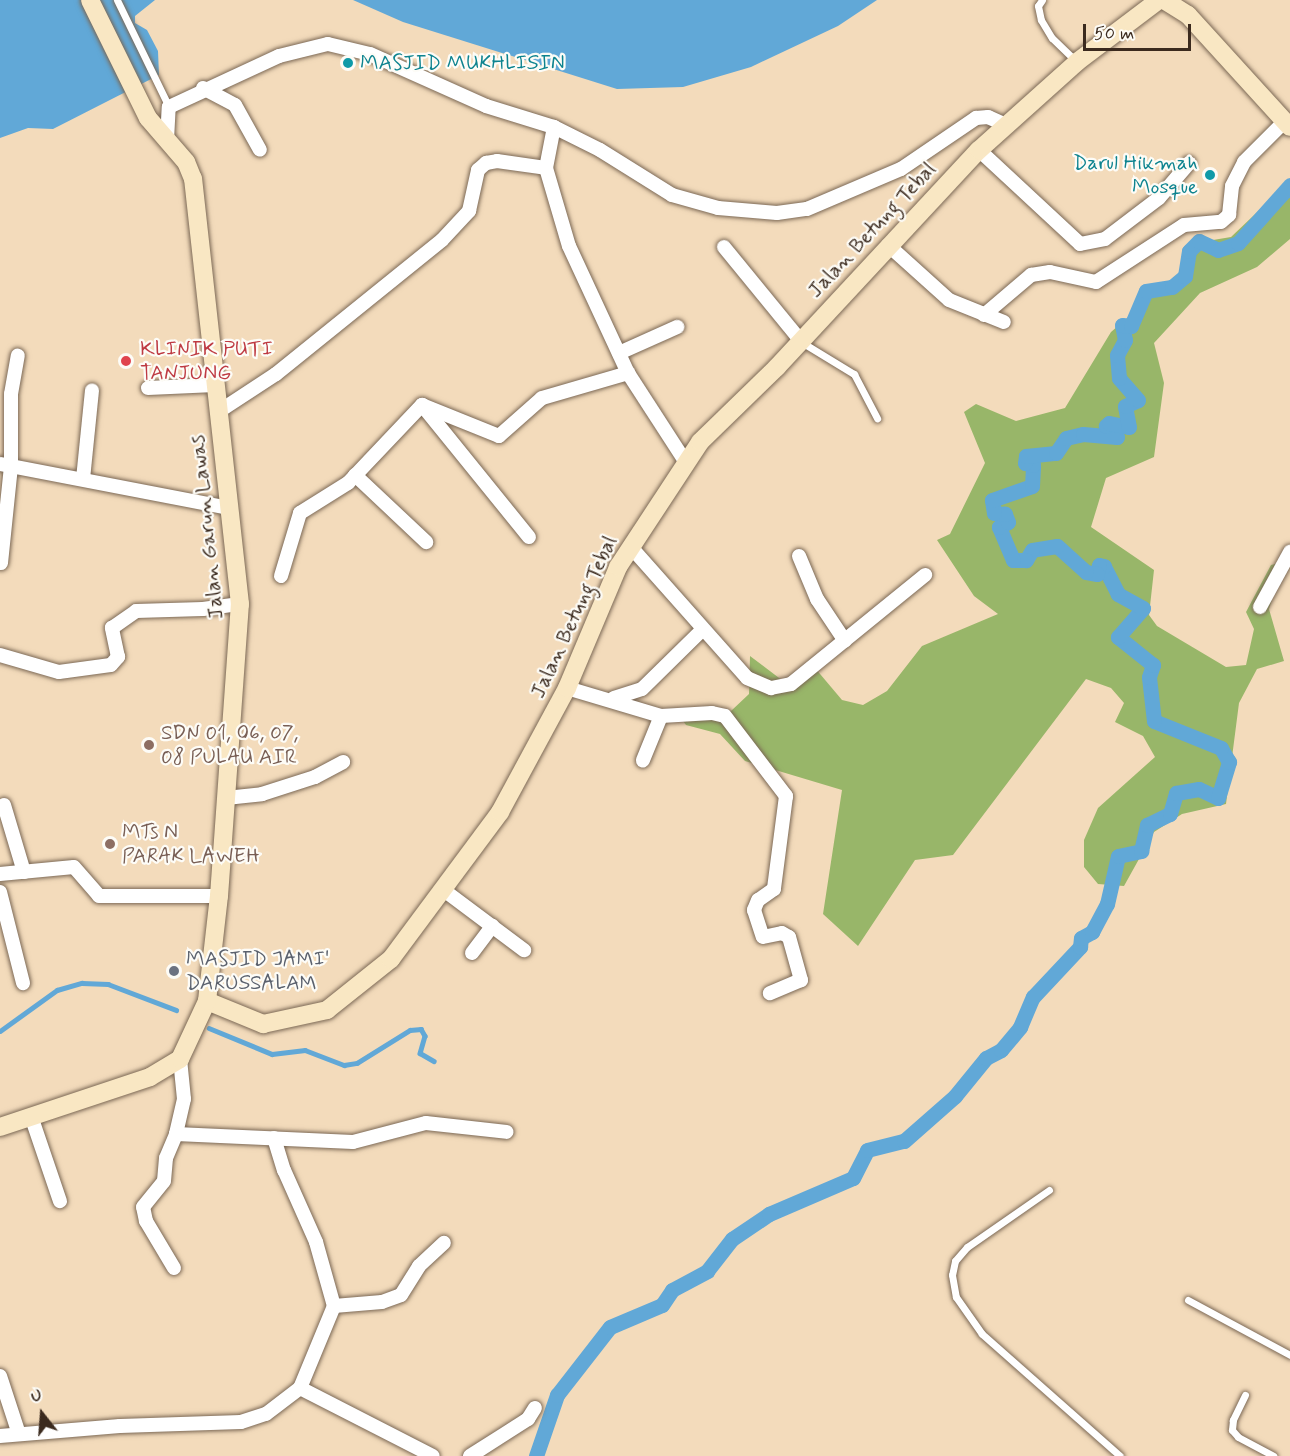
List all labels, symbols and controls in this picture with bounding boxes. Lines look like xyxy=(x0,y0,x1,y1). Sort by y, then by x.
scale bar xyxy=(1086,12,1194,50)
text: 50 m xyxy=(1094,22,1134,46)
place label: MASJID MUKHLISIN xyxy=(360,50,562,76)
marker: MASJID MUKHLISIN xyxy=(341,56,355,70)
place label: Darul Hikmah Mosque xyxy=(1074,150,1198,200)
street label: Jalan Betung Tebal xyxy=(803,157,941,303)
marker: Darul Hikmah Mosque xyxy=(1203,168,1217,182)
place label: KLINIK PUTI TANJUNG xyxy=(140,336,276,386)
marker: KLINIK PUTI TANJUNG xyxy=(117,352,135,370)
street label: Jalan Garun Lawas xyxy=(185,437,229,617)
street label: Jalan Betung Tebal xyxy=(526,532,622,702)
place label: SDN 01, 06, 07, 08 PULAU AIR xyxy=(161,720,297,770)
marker: SDN 01, 06, 07, 08 PULAU AIR xyxy=(142,738,156,752)
place label: MTs N PARAK LAWEH xyxy=(122,819,262,869)
marker: MTs N PARAK LAWEH xyxy=(103,837,117,851)
place label: MASJID JAMI' DARUSSALAM xyxy=(186,946,335,996)
marker: MASJID JAMI' DARUSSALAM xyxy=(167,964,181,978)
north arrow xyxy=(12,1384,72,1444)
text: U xyxy=(29,1385,45,1408)

